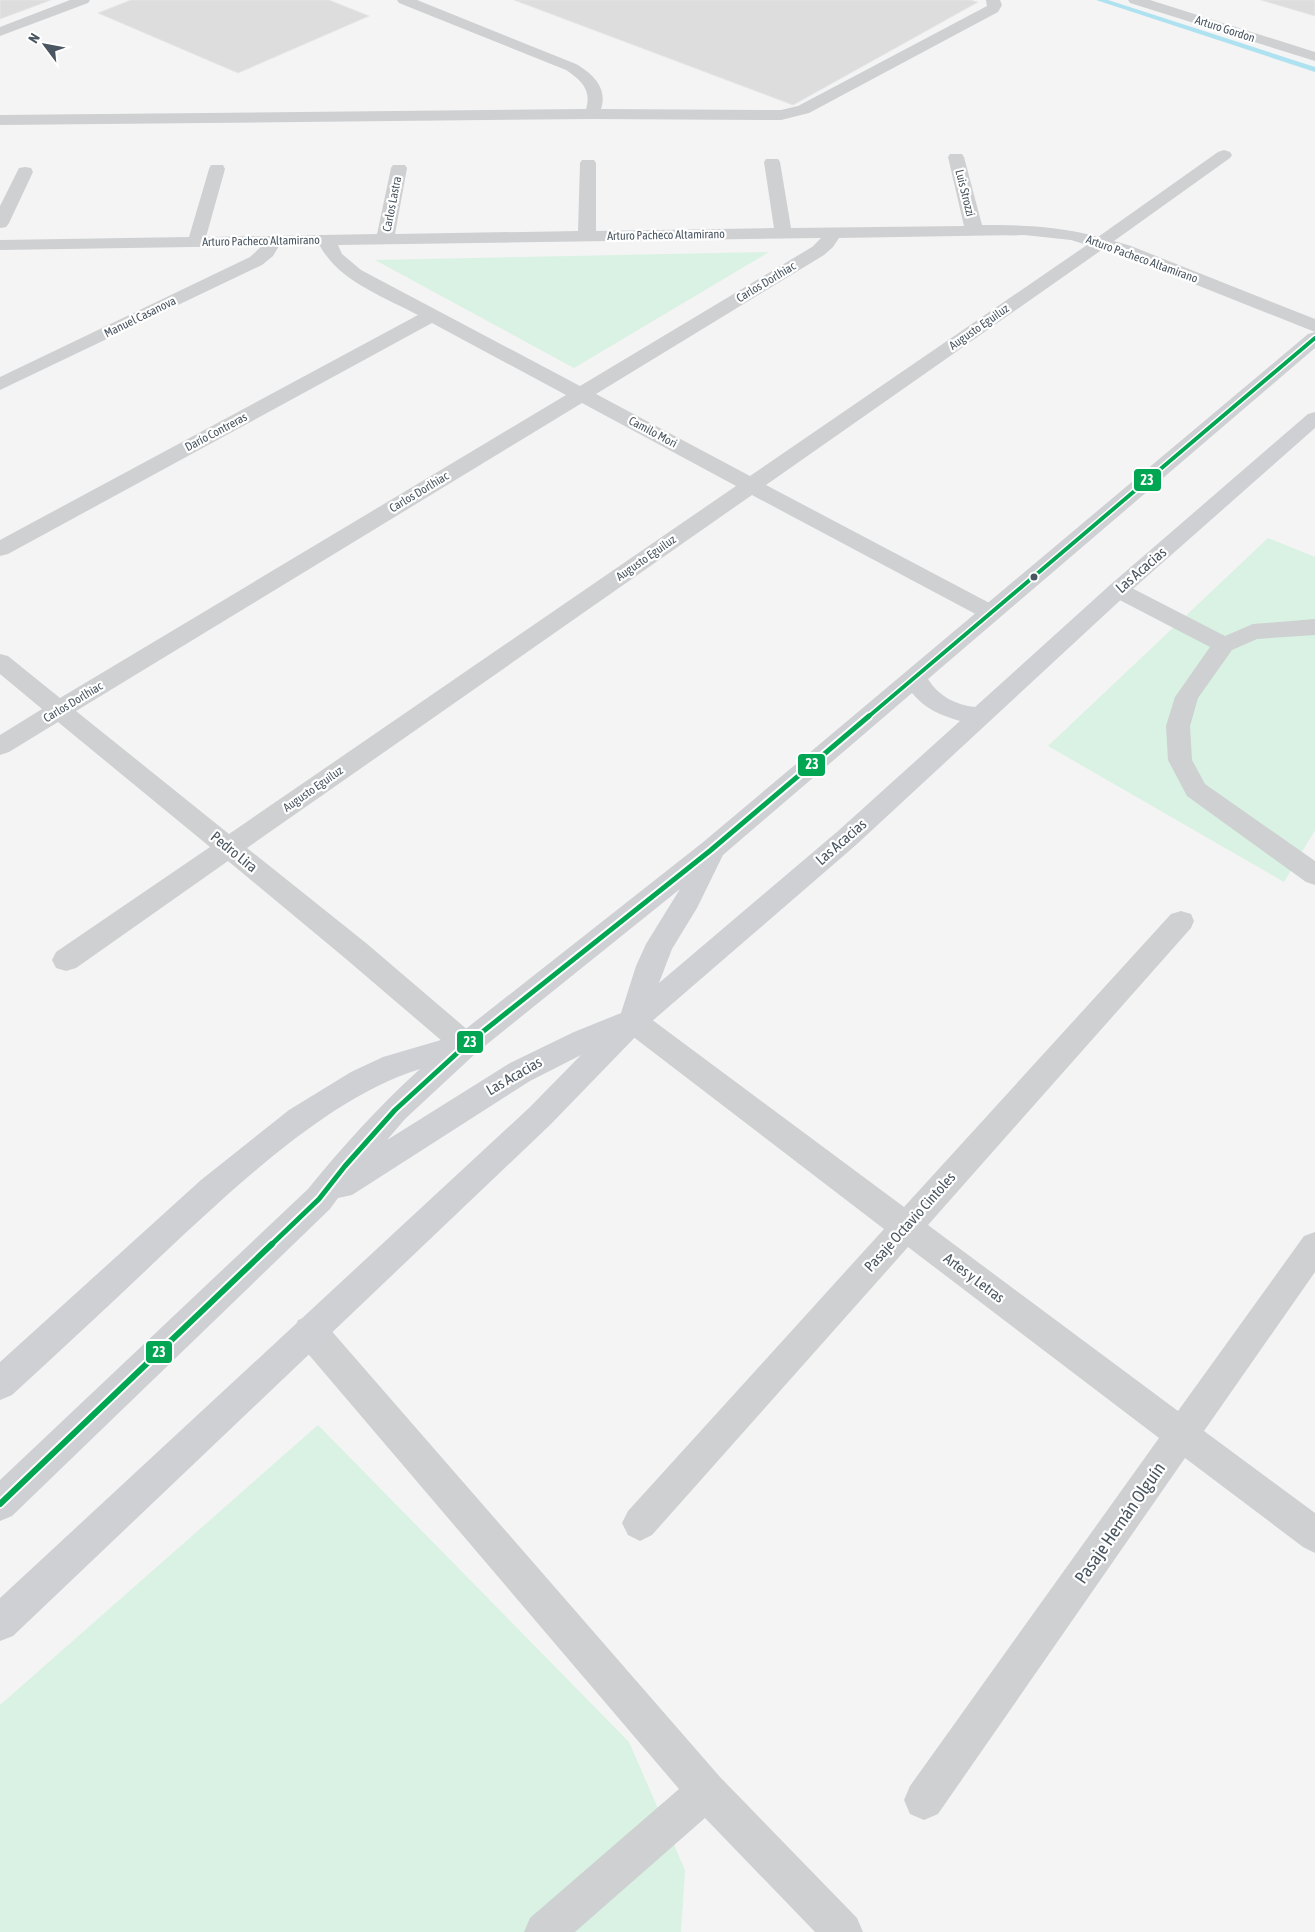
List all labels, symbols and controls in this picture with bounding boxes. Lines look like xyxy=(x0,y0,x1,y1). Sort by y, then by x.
street label: Arturo Gordon xyxy=(1193,13,1257,45)
north arrow xyxy=(20,20,70,70)
text: N xyxy=(25,30,43,46)
street label: Luis Strozzi xyxy=(952,168,978,218)
street label: Carlos Lastra xyxy=(380,175,404,233)
street label: Arturo Pacheco Altamirano xyxy=(607,227,725,243)
street label: Arturo Pacheco Altamirano xyxy=(1084,232,1200,286)
street label: Arturo Pacheco Altamirano xyxy=(202,233,320,249)
street label: Carlos Dorlhiac xyxy=(734,259,799,305)
street label: Manuel Casanova xyxy=(102,294,178,340)
street label: Augusto Eguiluz xyxy=(946,301,1012,353)
street label: Darío Contreras xyxy=(183,410,249,454)
street label: Camilo Mori xyxy=(626,413,680,451)
line badge: 23 xyxy=(1133,468,1162,492)
street label: Carlos Dorlhiac xyxy=(387,469,452,515)
text: 23 xyxy=(1140,472,1154,488)
street label: Augusto Eguiluz xyxy=(613,532,679,584)
street label: Las Acacias xyxy=(1112,543,1169,596)
unlabelled marker xyxy=(1029,572,1039,582)
street label: Carlos Dorlhiac xyxy=(41,679,106,725)
line badge: 23 xyxy=(797,753,826,777)
text: 23 xyxy=(805,756,819,772)
street label: Augusto Eguiluz xyxy=(280,763,346,815)
street label: Las Acacias xyxy=(812,815,869,868)
street label: Pedro Lira xyxy=(208,828,261,876)
line badge: 23 xyxy=(456,1030,484,1054)
text: 23 xyxy=(463,1034,477,1050)
street label: Las Acacias xyxy=(483,1053,545,1098)
street label: Pasaje Octavio Cintoles xyxy=(861,1169,959,1275)
street label: Artes y Letras xyxy=(941,1249,1008,1306)
line badge: 23 xyxy=(145,1340,173,1364)
text: 23 xyxy=(152,1344,166,1360)
street label: Pasaje Hernán Olguín xyxy=(1070,1458,1169,1587)

